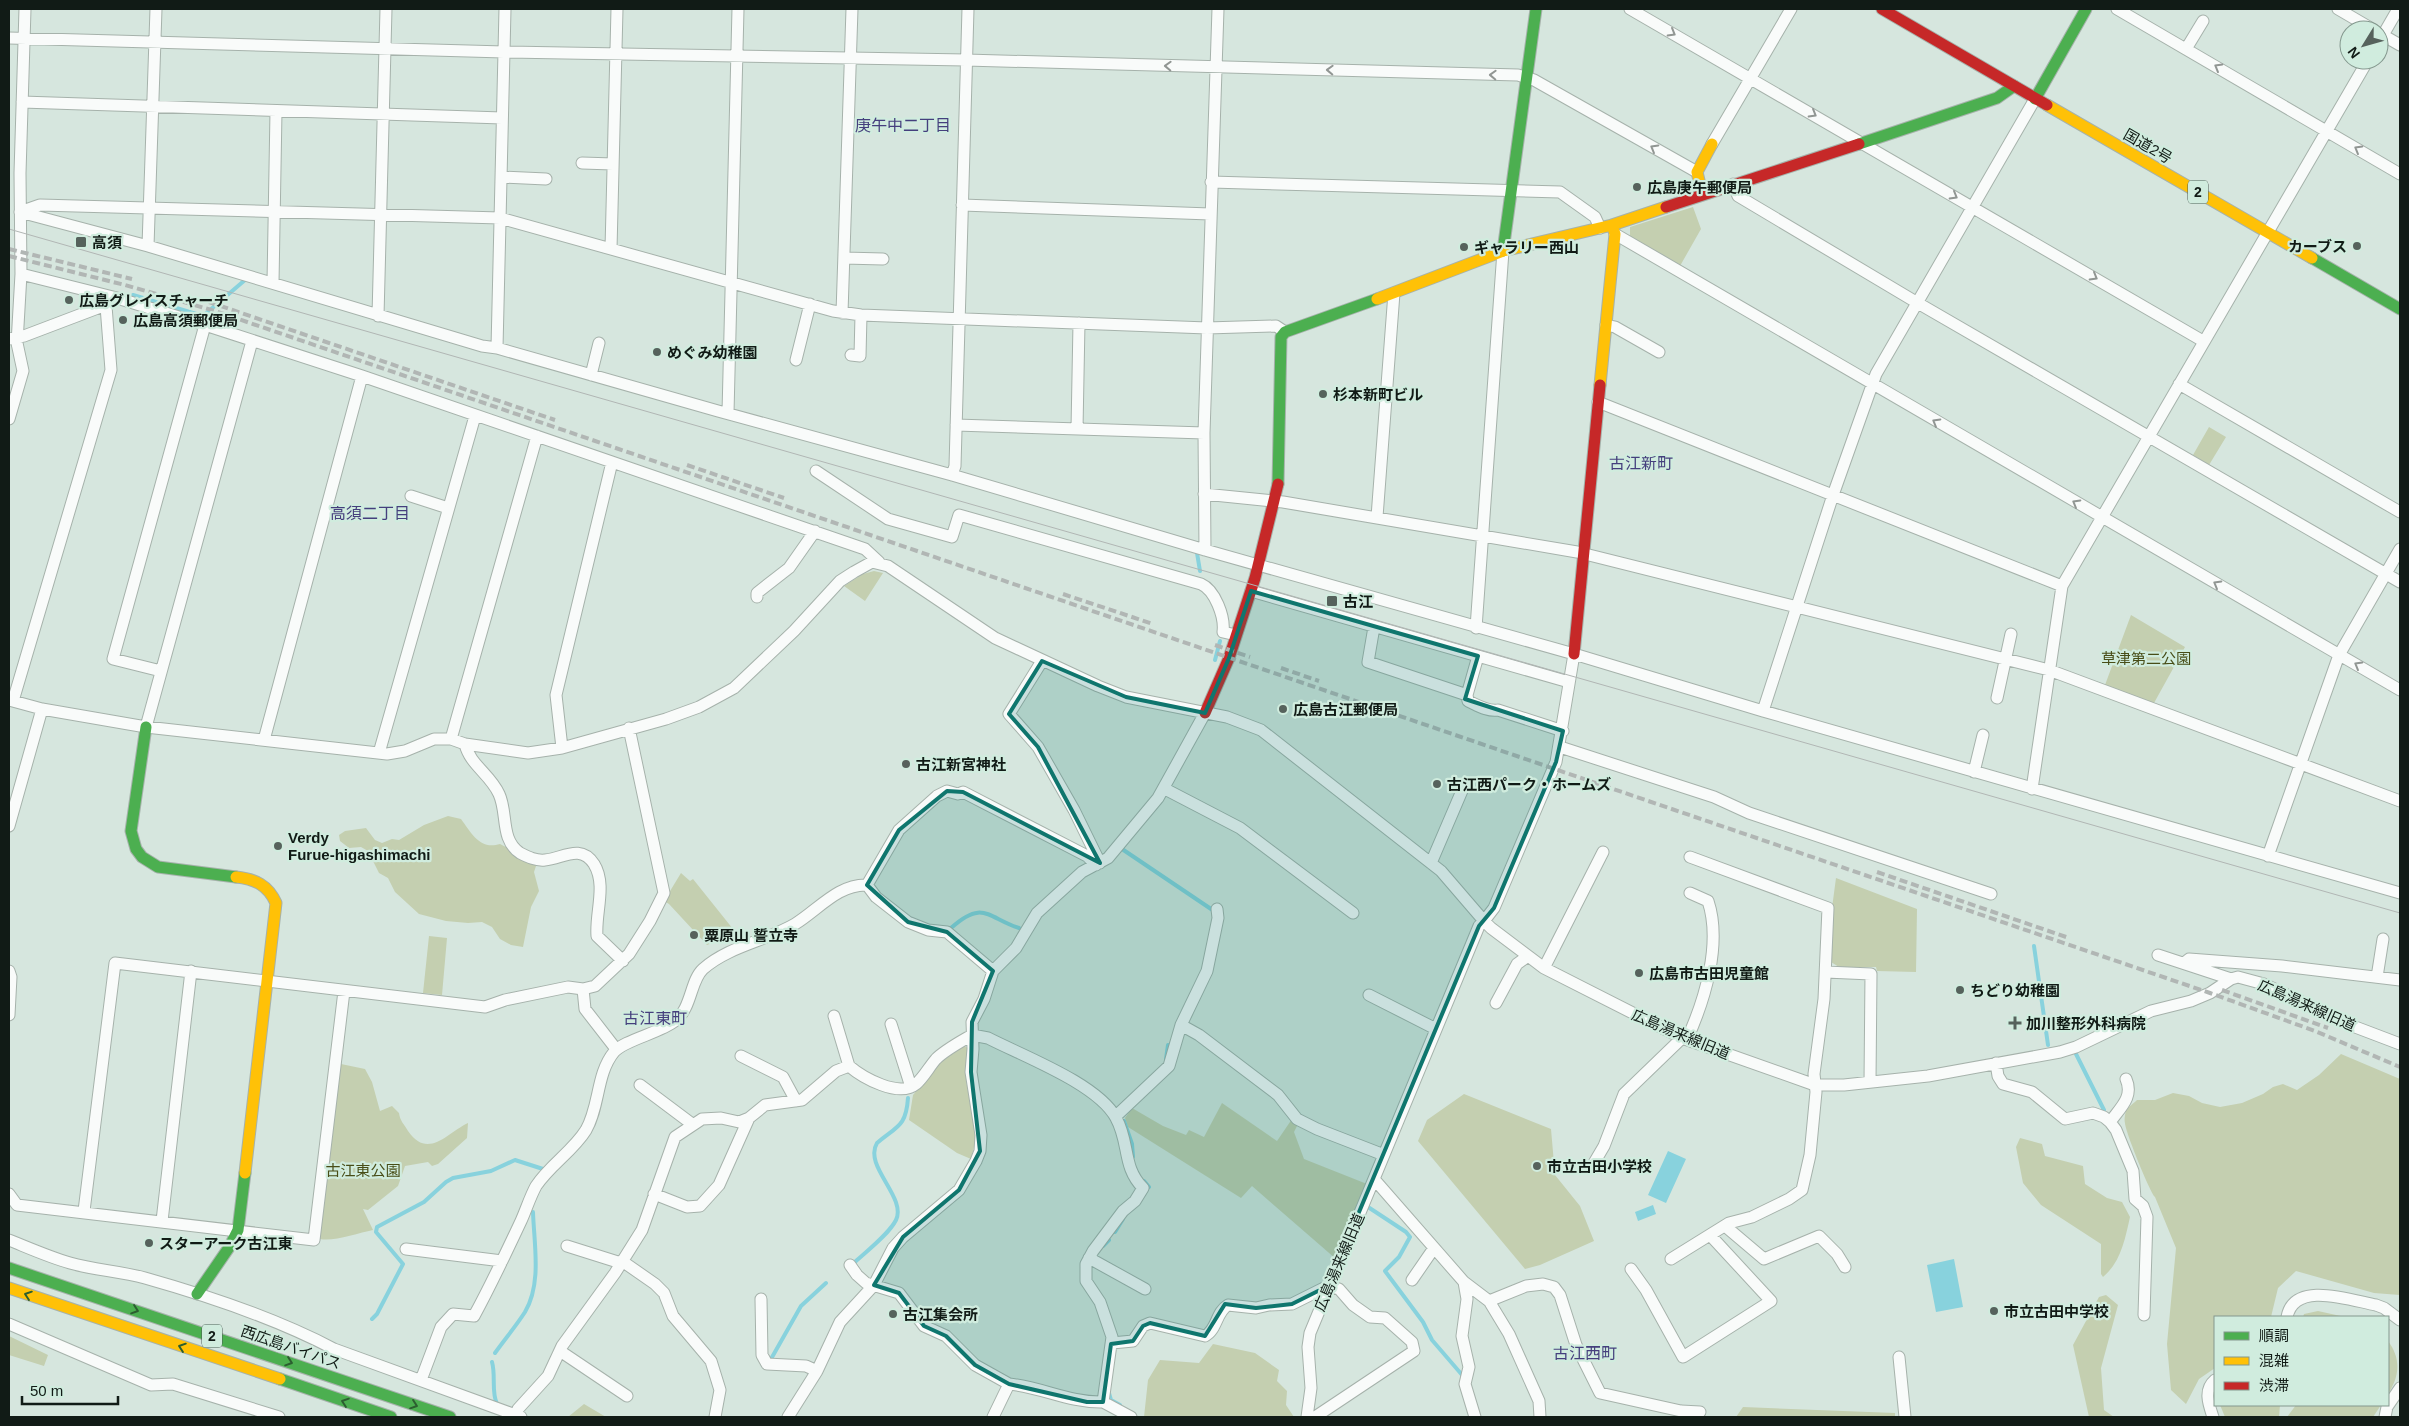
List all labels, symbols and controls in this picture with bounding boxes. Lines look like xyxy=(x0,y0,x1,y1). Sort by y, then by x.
north arrow xyxy=(2339,20,2389,70)
one-way arrow xyxy=(1667,27,1676,37)
text: N xyxy=(2344,44,2363,62)
one-way arrow xyxy=(1164,61,1172,71)
one-way arrow xyxy=(2214,64,2223,74)
one-way arrow xyxy=(1326,65,1334,76)
one-way arrow xyxy=(1489,70,1496,80)
one-way arrow xyxy=(1807,108,1816,118)
district label: 庚午中二丁目 xyxy=(855,117,951,134)
street label: 国道2号 xyxy=(2121,125,2175,167)
one-way arrow xyxy=(1651,144,1660,154)
one-way arrow xyxy=(2355,145,2364,155)
place label: 広島庚午郵便局 xyxy=(1647,179,1752,196)
road number: 2 xyxy=(2188,180,2208,203)
marker: 広島庚午郵便局 xyxy=(1631,181,1643,193)
one-way arrow xyxy=(1948,189,1957,199)
place label: 高須 xyxy=(92,234,122,251)
marker: 高須 xyxy=(74,235,88,249)
place label: カーブス xyxy=(2288,238,2347,255)
place label: ギャラリー西山 xyxy=(1474,239,1579,256)
marker: カーブス xyxy=(2351,240,2363,252)
marker: ギャラリー西山 xyxy=(1458,241,1470,253)
one-way arrow xyxy=(2089,271,2098,281)
place label: 広島グレイスチャーチ xyxy=(79,292,228,309)
marker: 広島グレイスチャーチ xyxy=(63,294,75,306)
place label: 広島高須郵便局 xyxy=(133,312,238,329)
marker: 広島高須郵便局 xyxy=(117,314,129,326)
place label: めぐみ幼稚園 xyxy=(667,344,757,361)
marker: めぐみ幼稚園 xyxy=(651,346,663,358)
place label: 杉本新町ビル xyxy=(1333,386,1423,403)
marker: 杉本新町ビル xyxy=(1317,388,1329,400)
one-way arrow xyxy=(1932,418,1941,428)
district label: 古江新町 xyxy=(1609,455,1673,472)
one-way arrow xyxy=(2073,499,2082,509)
district label: 高須二丁目 xyxy=(330,505,410,522)
one-way arrow xyxy=(2214,581,2223,591)
place label: 古江 xyxy=(1343,593,1373,610)
marker: 古江 xyxy=(1325,594,1339,608)
park label: 草津第二公園 xyxy=(2101,650,2191,667)
one-way arrow xyxy=(2354,662,2363,672)
place label: 広島古江郵便局 xyxy=(1293,701,1398,718)
marker: 広島古江郵便局 xyxy=(1277,703,1289,715)
place label: 古江新宮神社 xyxy=(916,756,1006,773)
marker: 古江新宮神社 xyxy=(900,758,912,770)
place label: 古江西パーク・ホームズ xyxy=(1447,776,1611,793)
marker: 古江西パーク・ホームズ xyxy=(1431,778,1443,790)
place label: Verdy Furue-higashimachi xyxy=(288,829,431,863)
marker: Verdy Furue-higashimachi xyxy=(272,840,284,852)
place label: 粟原山 誓立寺 xyxy=(704,927,798,944)
marker: 粟原山 誓立寺 xyxy=(688,929,700,941)
place label: 広島市古田児童館 xyxy=(1649,965,1769,982)
marker: 広島市古田児童館 xyxy=(1633,967,1645,979)
street label: 広島湯来線旧道 xyxy=(2256,976,2358,1034)
place label: ちどり幼稚園 xyxy=(1970,982,2060,999)
marker: ちどり幼稚園 xyxy=(1954,984,1966,996)
street label: 広島湯来線旧道 xyxy=(1629,1006,1733,1062)
district label: 古江東町 xyxy=(623,1010,687,1027)
place label: 加川整形外科病院 xyxy=(2026,1015,2146,1032)
marker: 加川整形外科病院 xyxy=(2008,1016,2022,1030)
place label: 市立古田小学校 xyxy=(1547,1158,1652,1175)
marker: 市立古田小学校 xyxy=(1531,1160,1543,1172)
park label: 古江東公園 xyxy=(325,1162,401,1179)
street label: 広島湯来線旧道 xyxy=(1311,1210,1367,1314)
place label: スターアーク古江東 xyxy=(159,1235,293,1252)
marker: スターアーク古江東 xyxy=(143,1237,155,1249)
one-way arrow xyxy=(24,1290,33,1300)
place label: 市立古田中学校 xyxy=(2004,1303,2109,1320)
one-way arrow xyxy=(130,1305,139,1315)
marker: 市立古田中学校 xyxy=(1988,1305,2000,1317)
place label: 古江集会所 xyxy=(903,1306,978,1323)
marker: 古江集会所 xyxy=(887,1308,899,1320)
legend xyxy=(2214,1316,2389,1406)
street label: 西広島バイパス xyxy=(239,1322,343,1372)
road number: 2 xyxy=(202,1324,222,1348)
text: 順調 xyxy=(2259,1327,2289,1344)
one-way arrow xyxy=(178,1343,187,1353)
district label: 古江西町 xyxy=(1553,1345,1617,1362)
text: 混雑 xyxy=(2259,1352,2289,1369)
one-way arrow xyxy=(284,1357,293,1367)
scale bar xyxy=(22,1374,119,1406)
text: 渋滞 xyxy=(2259,1377,2289,1394)
text: 50 m xyxy=(30,1382,63,1399)
one-way arrow xyxy=(341,1398,349,1408)
one-way arrow xyxy=(409,1399,417,1409)

